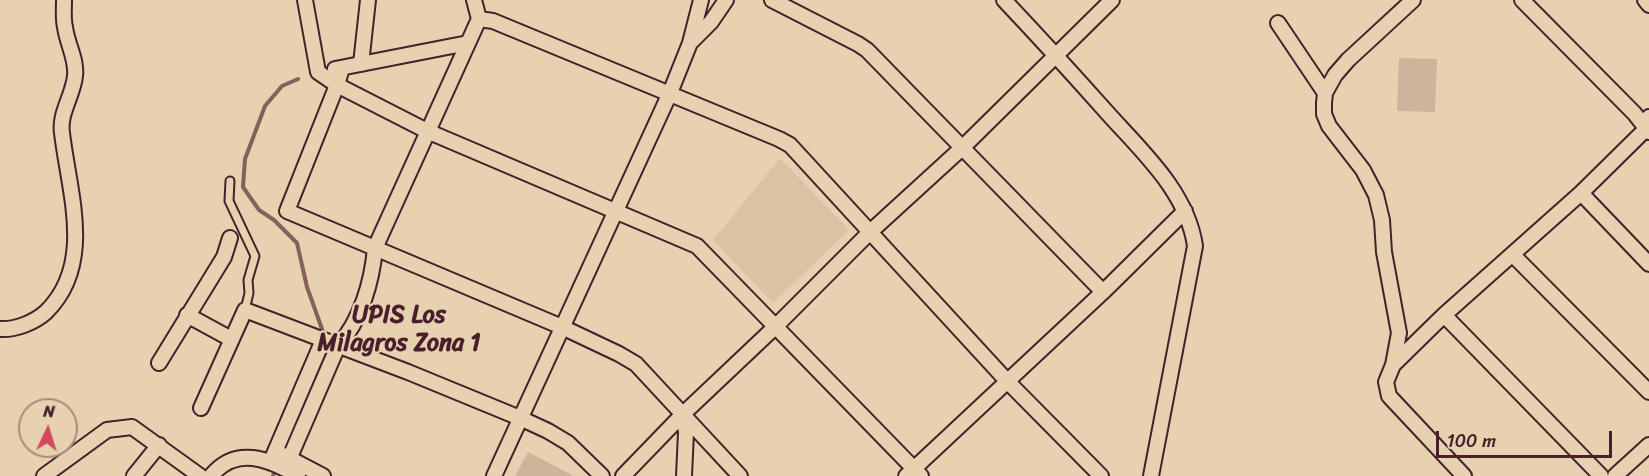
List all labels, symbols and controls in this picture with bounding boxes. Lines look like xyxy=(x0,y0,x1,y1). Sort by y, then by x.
district label: UPIS Los Milagros Zona 1 xyxy=(318,302,480,358)
text: N xyxy=(43,397,56,426)
north arrow xyxy=(18,398,78,458)
scale bar xyxy=(1439,419,1614,457)
text: 100 m xyxy=(1447,425,1496,457)

